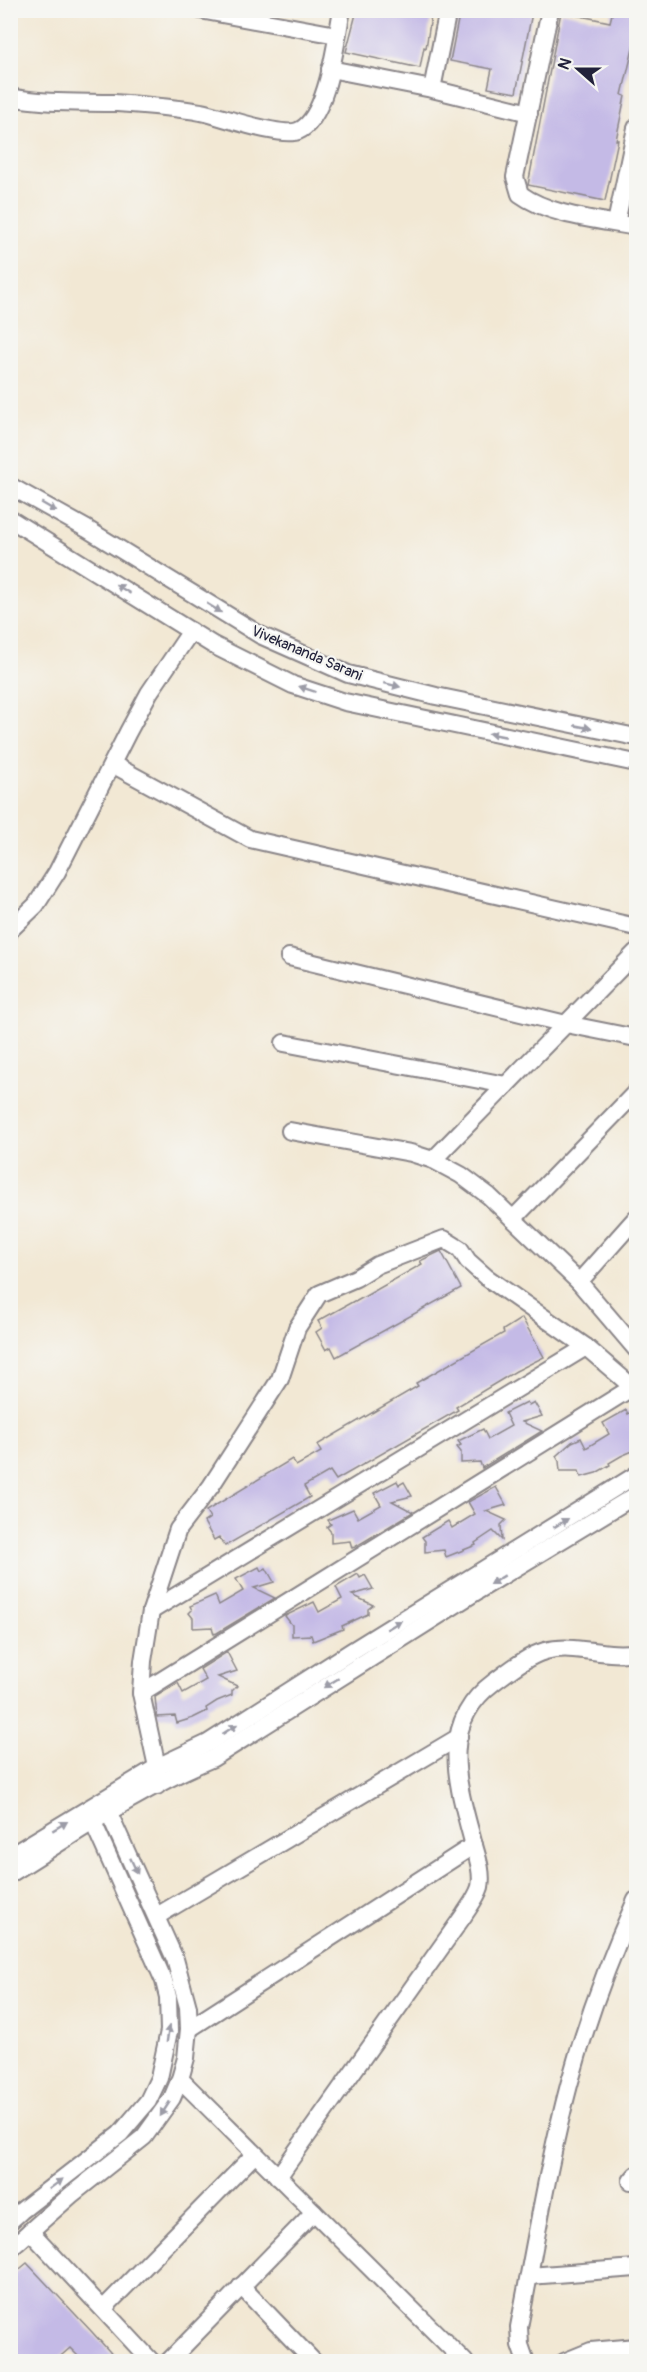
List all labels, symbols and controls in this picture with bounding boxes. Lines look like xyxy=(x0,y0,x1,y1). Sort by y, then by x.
north arrow xyxy=(548,39,608,99)
text: N xyxy=(554,55,576,73)
one-way arrow xyxy=(41,502,58,512)
one-way arrow xyxy=(115,583,132,594)
one-way arrow xyxy=(206,602,222,613)
street label: Vivekananda Sarani xyxy=(248,621,366,686)
one-way arrow xyxy=(383,681,401,691)
one-way arrow xyxy=(298,684,316,694)
one-way arrow xyxy=(573,723,592,732)
one-way arrow xyxy=(487,730,506,739)
one-way arrow xyxy=(553,1518,569,1529)
one-way arrow xyxy=(489,1574,505,1585)
one-way arrow xyxy=(386,1620,402,1631)
one-way arrow xyxy=(323,1677,339,1688)
one-way arrow xyxy=(221,1724,238,1735)
one-way arrow xyxy=(52,1820,68,1831)
one-way arrow xyxy=(129,1858,138,1875)
one-way arrow xyxy=(163,2025,172,2044)
one-way arrow xyxy=(159,2100,171,2116)
one-way arrow xyxy=(47,2178,63,2190)

